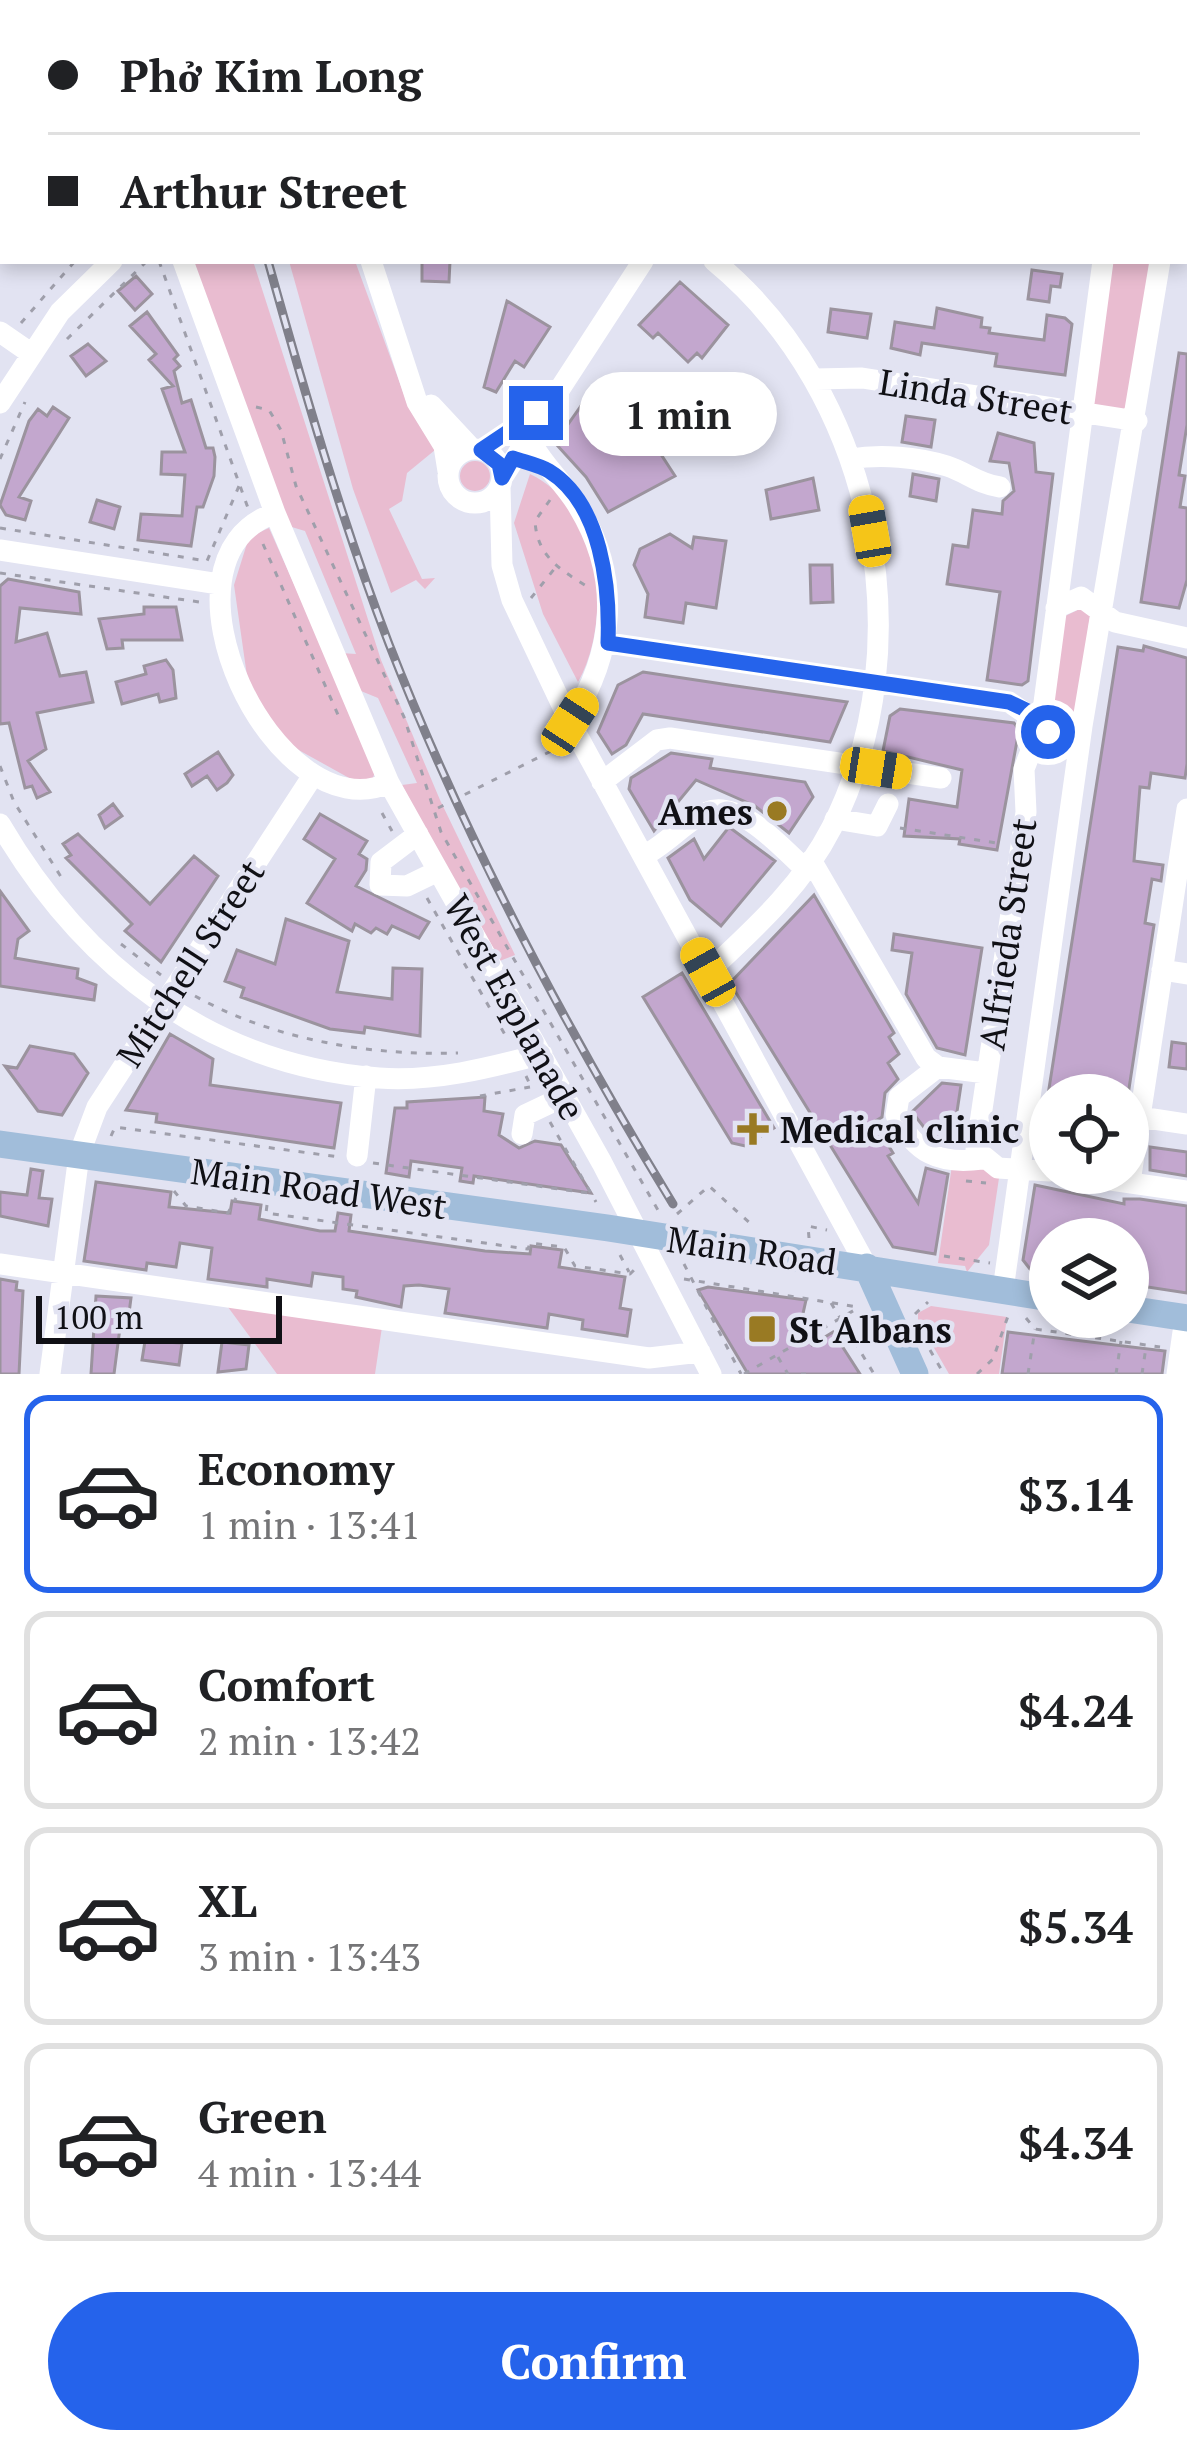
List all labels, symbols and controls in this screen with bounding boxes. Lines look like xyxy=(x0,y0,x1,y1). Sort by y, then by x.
text: Phở Kim Long xyxy=(120,45,423,105)
text: Arthur Street xyxy=(120,161,407,221)
street label: Linda Street xyxy=(876,358,1076,434)
callout: 1 min xyxy=(578,371,776,455)
route end xyxy=(509,386,563,440)
text: 1 min xyxy=(625,388,731,440)
car xyxy=(846,492,894,570)
car xyxy=(535,682,605,762)
route start xyxy=(1021,705,1075,759)
car xyxy=(838,745,914,791)
place label: Ames xyxy=(658,788,753,835)
marker: Ames xyxy=(764,798,790,824)
street label: Alfrieda Street xyxy=(967,815,1047,1053)
street label: Mitchell Street xyxy=(106,850,274,1076)
street label: West Esplanade xyxy=(434,886,596,1128)
car xyxy=(675,932,741,1012)
map controls xyxy=(1029,1074,1149,1338)
button: locate xyxy=(1029,1074,1149,1194)
place label: Medical clinic xyxy=(780,1106,1019,1153)
marker: Medical clinic xyxy=(737,1113,769,1145)
street label: Main Road West xyxy=(188,1147,450,1229)
street label: Main Road xyxy=(664,1215,840,1285)
button: layers xyxy=(1029,1218,1149,1338)
scale bar xyxy=(36,1290,282,1343)
text: 100 m xyxy=(54,1295,143,1338)
place label: St Albans xyxy=(789,1306,952,1353)
marker: St Albans xyxy=(746,1313,778,1345)
text: Economy xyxy=(198,1438,394,1498)
icon: car xyxy=(54,1440,162,1548)
text: $3.14 xyxy=(1018,1464,1133,1524)
text: 1 min · 13:41 xyxy=(198,1498,421,1550)
text: Comfort xyxy=(198,1654,375,1714)
icon: car xyxy=(54,1656,162,1764)
text: $4.24 xyxy=(1018,1680,1133,1740)
text: 2 min · 13:42 xyxy=(198,1714,421,1766)
text: XL xyxy=(198,1870,257,1930)
icon: car xyxy=(54,1872,162,1980)
text: $5.34 xyxy=(1018,1896,1133,1956)
text: 3 min · 13:43 xyxy=(198,1930,421,1982)
text: Green xyxy=(198,2086,327,2146)
icon: car xyxy=(54,2088,162,2196)
text: $4.34 xyxy=(1018,2112,1133,2172)
text: 4 min · 13:44 xyxy=(198,2146,421,2198)
button: Confirm xyxy=(48,2292,1139,2430)

